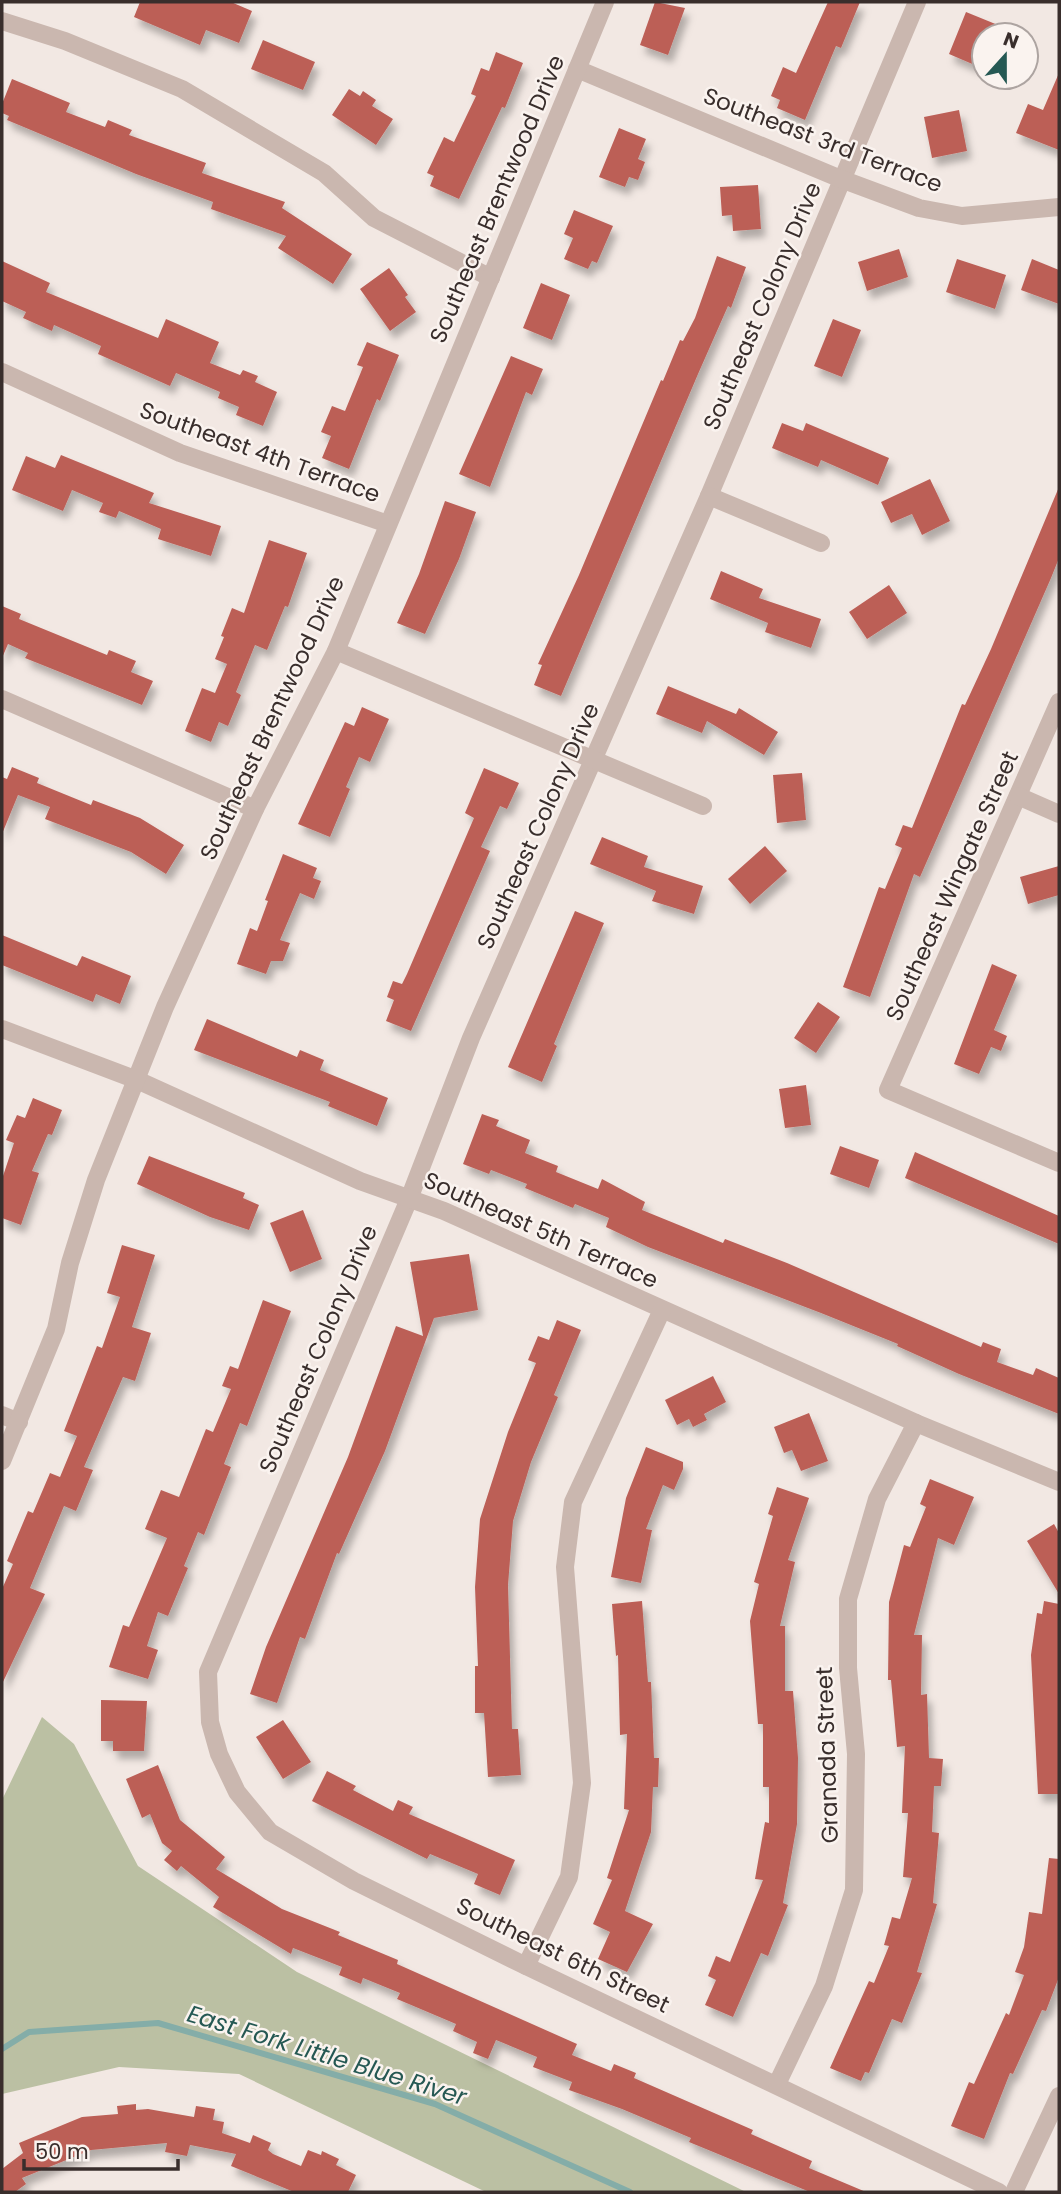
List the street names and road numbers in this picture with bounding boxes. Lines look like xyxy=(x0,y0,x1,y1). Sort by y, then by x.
street label: Southeast Brentwood Drive xyxy=(422,50,572,348)
street label: Southeast 3rd Terrace xyxy=(699,80,947,200)
street label: Southeast Colony Drive xyxy=(695,177,829,435)
street label: Southeast 4th Terrace xyxy=(135,394,385,510)
street label: Southeast Brentwood Drive xyxy=(192,571,352,865)
street label: Southeast Colony Drive xyxy=(469,698,607,954)
street label: Southeast Wingate Street xyxy=(878,746,1026,1026)
street label: Southeast 5th Terrace xyxy=(419,1164,663,1296)
street label: Southeast Colony Drive xyxy=(251,1220,385,1478)
street label: Granada Street xyxy=(808,1666,846,1844)
street label: Southeast 6th Street xyxy=(451,1889,675,2021)

